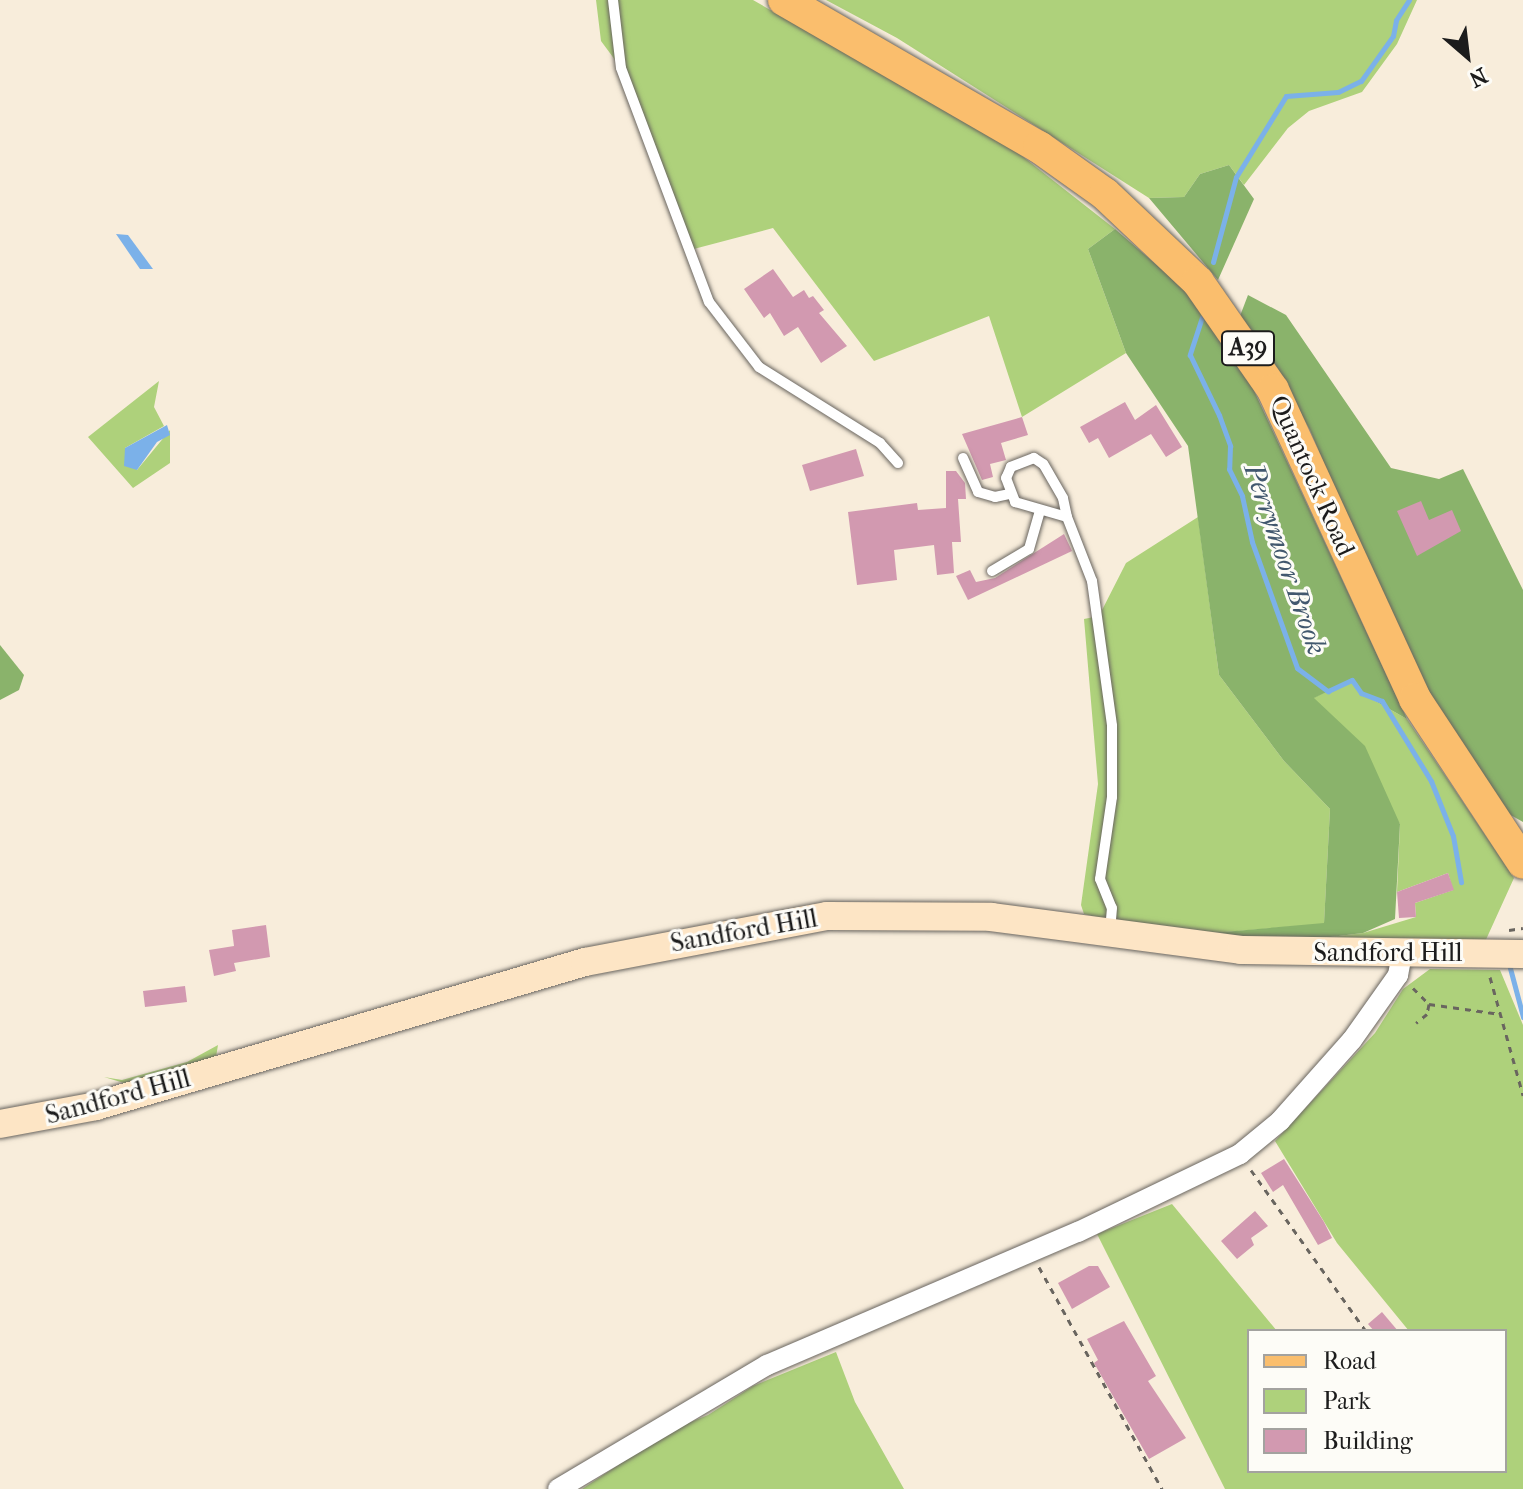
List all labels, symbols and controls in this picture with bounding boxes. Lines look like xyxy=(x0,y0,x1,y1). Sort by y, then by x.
north arrow xyxy=(1427,16,1507,96)
text: N xyxy=(1465,62,1492,93)
road number: A39 xyxy=(1220,328,1276,368)
street label: Quantock Road xyxy=(1263,391,1361,561)
water label: Perrymoor Brook xyxy=(1237,459,1333,659)
street label: Sandford Hill xyxy=(668,903,820,959)
street label: Sandford Hill xyxy=(1314,937,1462,969)
street label: Sandford Hill xyxy=(42,1063,194,1131)
legend xyxy=(1247,1329,1507,1473)
text: Road xyxy=(1323,1347,1376,1375)
text: Park xyxy=(1323,1387,1371,1415)
text: Building xyxy=(1323,1427,1413,1455)

